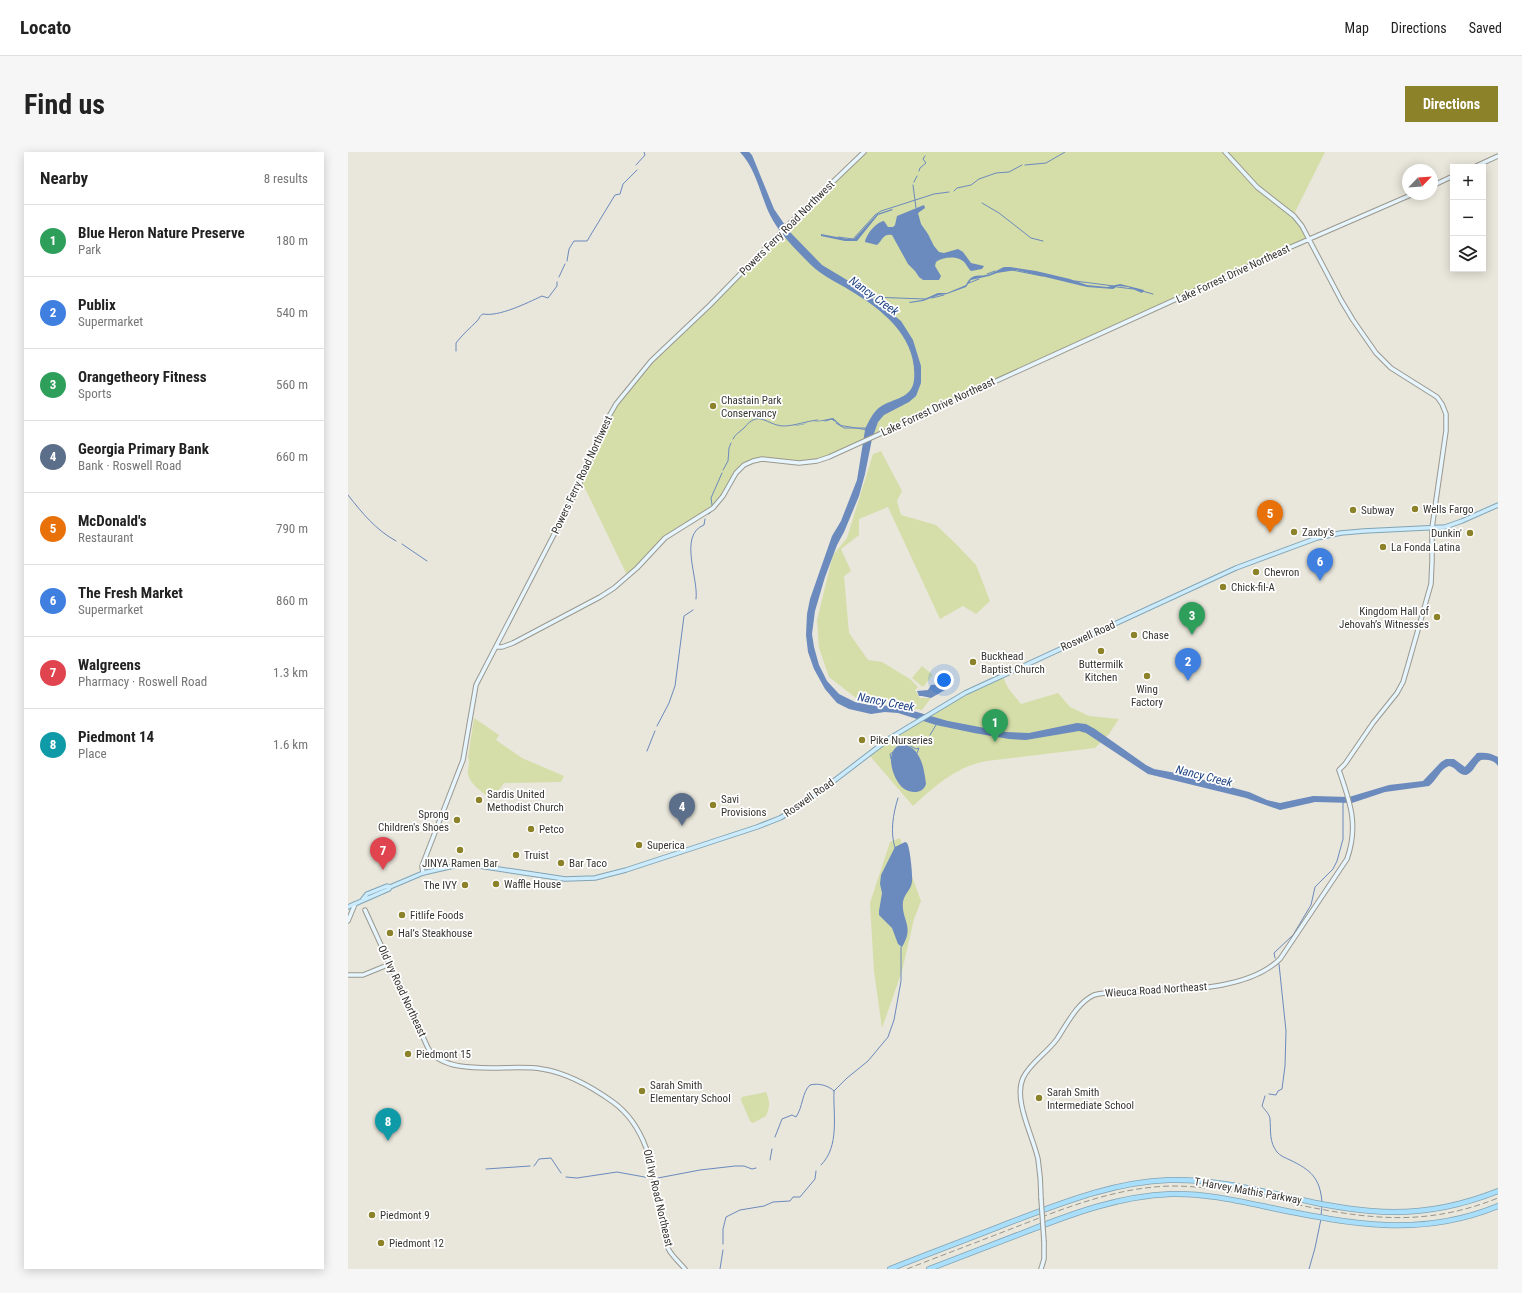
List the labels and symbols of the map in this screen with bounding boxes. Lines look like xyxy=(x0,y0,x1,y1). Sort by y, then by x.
north arrow xyxy=(1402,164,1438,200)
street label: Powers Ferry Road Northwest xyxy=(737,178,837,278)
street label: Lake Forrest Drive Northeast xyxy=(1174,242,1292,306)
water label: Nancy Creek xyxy=(847,273,902,319)
street label: Lake Forrest Drive Northeast xyxy=(879,375,997,439)
place label: Chastain Park Conservancy xyxy=(721,394,781,420)
marker: Chastain Park Conservancy xyxy=(708,401,718,411)
street label: Powers Ferry Road Northwest xyxy=(549,414,615,536)
pin: 5 xyxy=(1257,500,1283,533)
place label: Wells Fargo xyxy=(1423,503,1474,516)
place label: Subway xyxy=(1361,504,1395,517)
marker: Wells Fargo xyxy=(1410,504,1420,514)
marker: Subway xyxy=(1348,505,1358,515)
place label: Zaxby's xyxy=(1302,526,1334,539)
marker: Zaxby's xyxy=(1289,527,1299,537)
place label: Dunkin' xyxy=(1431,527,1462,540)
marker: Dunkin' xyxy=(1465,528,1475,538)
place label: La Fonda Latina xyxy=(1391,541,1460,554)
marker: La Fonda Latina xyxy=(1378,542,1388,552)
pin: 6 xyxy=(1307,548,1333,581)
place label: Chevron xyxy=(1264,566,1299,579)
marker: Chevron xyxy=(1251,567,1261,577)
place label: Chick-fil-A xyxy=(1231,581,1275,594)
marker: Chick-fil-A xyxy=(1218,582,1228,592)
pin: 3 xyxy=(1179,602,1205,635)
place label: Kingdom Hall of Jehovah’s Witnesses xyxy=(1339,605,1430,631)
marker: Kingdom Hall of Jehovah’s Witnesses xyxy=(1432,612,1442,622)
street label: Roswell Road xyxy=(1059,618,1117,654)
place label: Chase xyxy=(1142,629,1169,642)
marker: Chase xyxy=(1129,630,1139,640)
marker: Buttermilk Kitchen xyxy=(1096,646,1106,656)
pin: 2 xyxy=(1175,648,1201,681)
place label: Buckhead Baptist Church xyxy=(981,650,1045,676)
marker: Buckhead Baptist Church xyxy=(968,657,978,667)
place label: Buttermilk Kitchen xyxy=(1079,658,1123,684)
your location xyxy=(934,670,954,690)
marker: Wing Factory xyxy=(1142,671,1152,681)
place label: Wing Factory xyxy=(1131,683,1163,709)
water label: Nancy Creek xyxy=(856,690,916,715)
pin: 1 xyxy=(982,709,1008,742)
place label: Pike Nurseries xyxy=(870,734,933,747)
marker: Pike Nurseries xyxy=(857,735,867,745)
water label: Nancy Creek xyxy=(1174,762,1234,790)
street label: Roswell Road xyxy=(781,776,837,820)
place label: Sardis United Methodist Church xyxy=(487,788,564,814)
pin: 4 xyxy=(669,793,695,826)
place label: Savi Provisions xyxy=(721,793,766,819)
marker: Sardis United Methodist Church xyxy=(474,795,484,805)
marker: Savi Provisions xyxy=(708,800,718,810)
place label: Sprong Children's Shoes xyxy=(378,808,449,834)
marker: Sprong Children's Shoes xyxy=(452,815,462,825)
place label: Petco xyxy=(539,823,565,836)
marker: Petco xyxy=(526,824,536,834)
pin: 7 xyxy=(370,837,396,870)
place label: Superica xyxy=(647,839,685,852)
marker: Superica xyxy=(634,840,644,850)
marker: JINYA Ramen Bar xyxy=(455,845,465,855)
place label: Truist xyxy=(524,849,549,862)
marker: Truist xyxy=(511,850,521,860)
place label: JINYA Ramen Bar xyxy=(422,857,499,870)
place label: Bar Taco xyxy=(569,857,607,870)
marker: Bar Taco xyxy=(556,858,566,868)
place label: Waffle House xyxy=(504,878,561,891)
place label: The IVY xyxy=(424,879,457,892)
marker: Waffle House xyxy=(491,879,501,889)
marker: The IVY xyxy=(460,880,470,890)
place label: Fitlife Foods xyxy=(410,909,464,922)
marker: Fitlife Foods xyxy=(397,910,407,920)
place label: Hal’s Steakhouse xyxy=(398,927,472,940)
marker: Hal’s Steakhouse xyxy=(385,928,395,938)
street label: Old Ivy Road Northeast xyxy=(375,943,429,1039)
street label: Wieuca Road Northeast xyxy=(1105,980,1207,1000)
place label: Piedmont 15 xyxy=(416,1048,471,1061)
marker: Piedmont 15 xyxy=(403,1049,413,1059)
place label: Sarah Smith Elementary School xyxy=(650,1079,731,1105)
marker: Sarah Smith Elementary School xyxy=(637,1086,647,1096)
place label: Sarah Smith Intermediate School xyxy=(1047,1086,1134,1112)
marker: Sarah Smith Intermediate School xyxy=(1034,1093,1044,1103)
pin: 8 xyxy=(375,1108,401,1141)
street label: Old Ivy Road Northeast xyxy=(640,1148,676,1248)
street label: T Harvey Mathis Parkway xyxy=(1193,1175,1303,1207)
place label: Piedmont 9 xyxy=(380,1209,430,1222)
marker: Piedmont 9 xyxy=(367,1210,377,1220)
place label: Piedmont 12 xyxy=(389,1237,444,1250)
marker: Piedmont 12 xyxy=(376,1238,386,1248)

